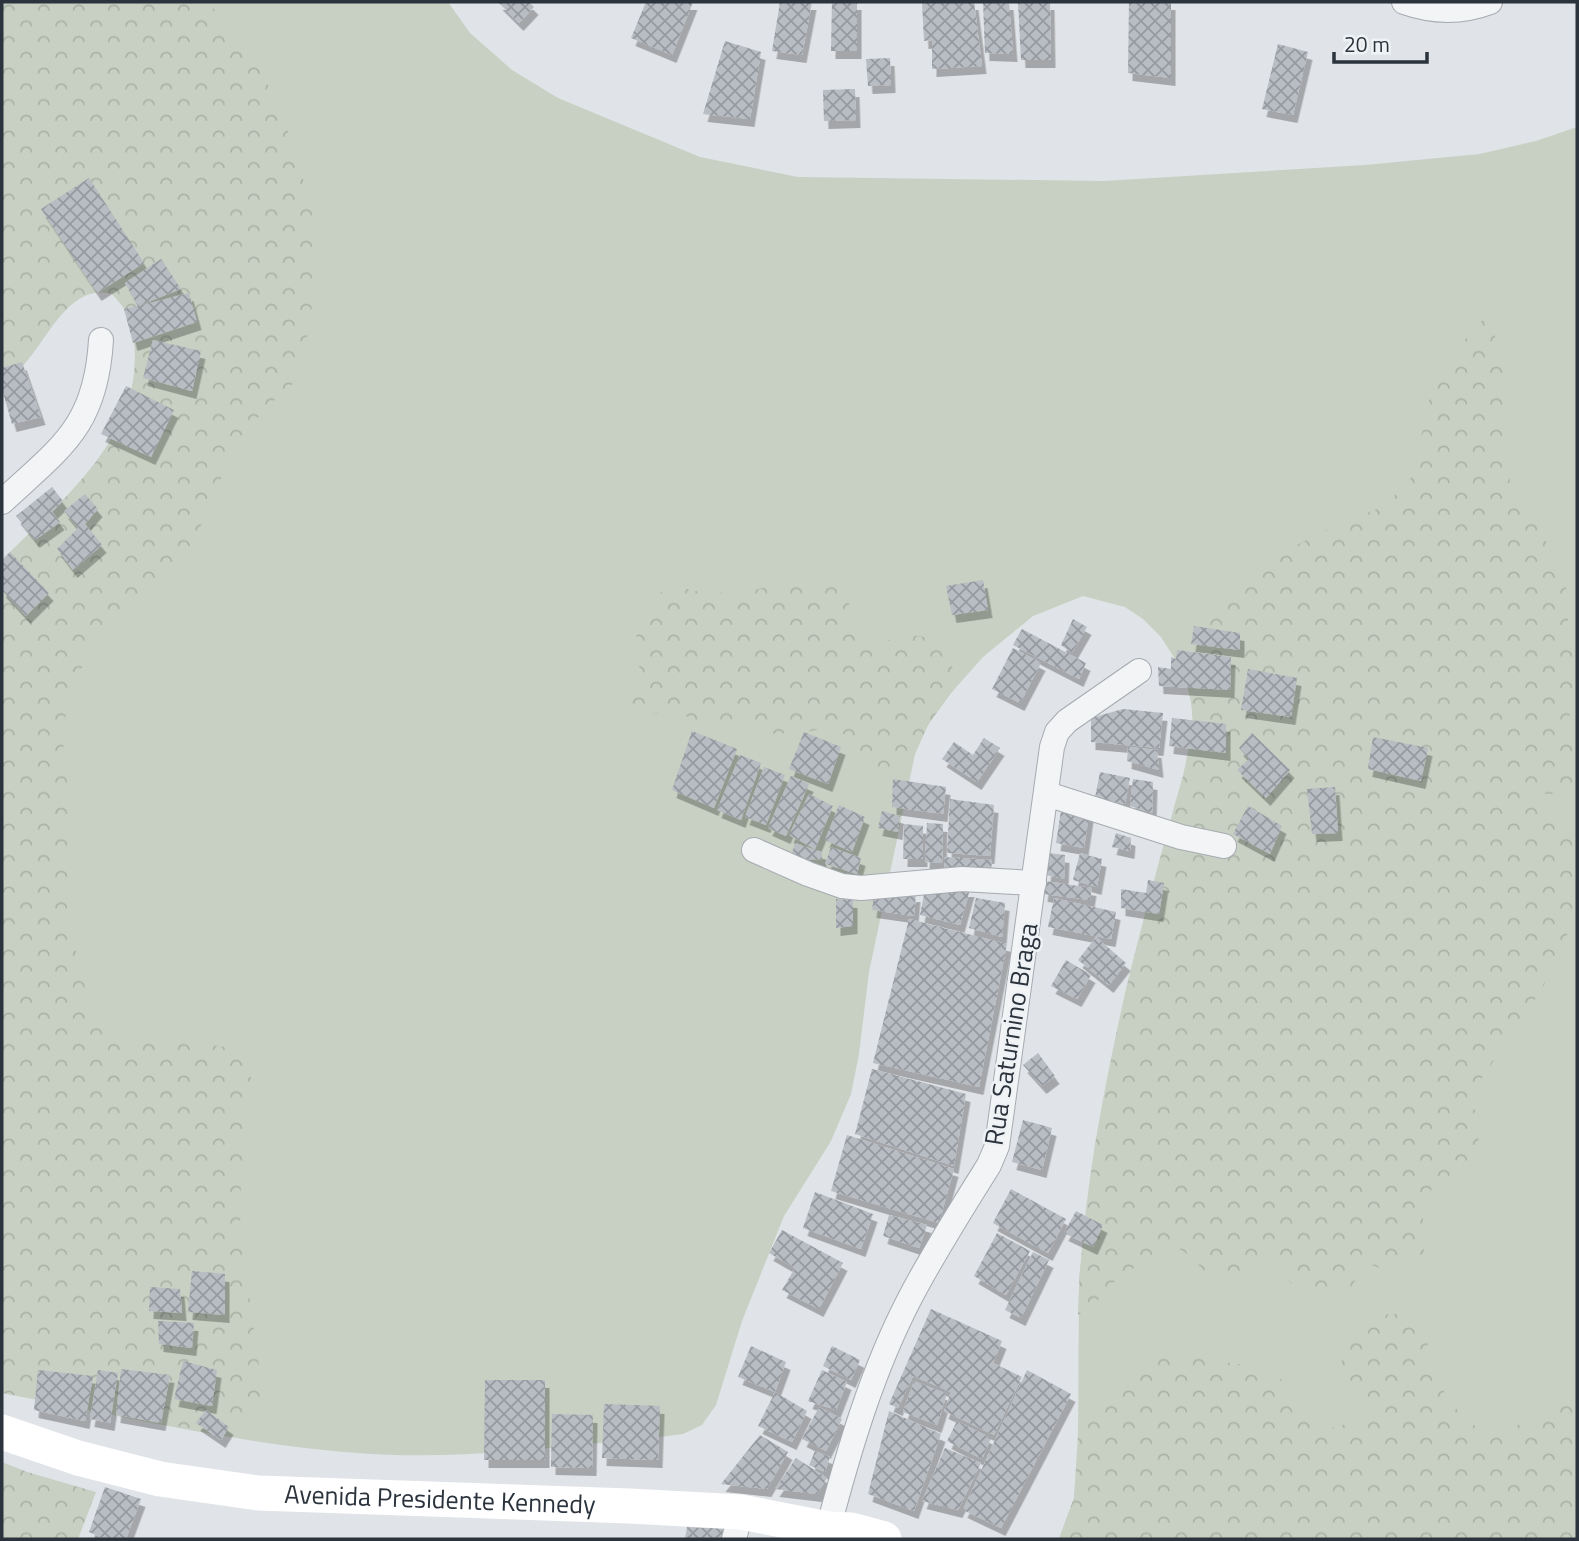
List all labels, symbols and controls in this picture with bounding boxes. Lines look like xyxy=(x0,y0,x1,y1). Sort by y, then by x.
scale bar xyxy=(1334,21,1427,65)
text: 20 m xyxy=(1344,28,1390,60)
street label: Rua Saturnino Braga xyxy=(974,920,1047,1148)
street label: Avenida Presidente Kennedy xyxy=(284,1474,596,1524)

